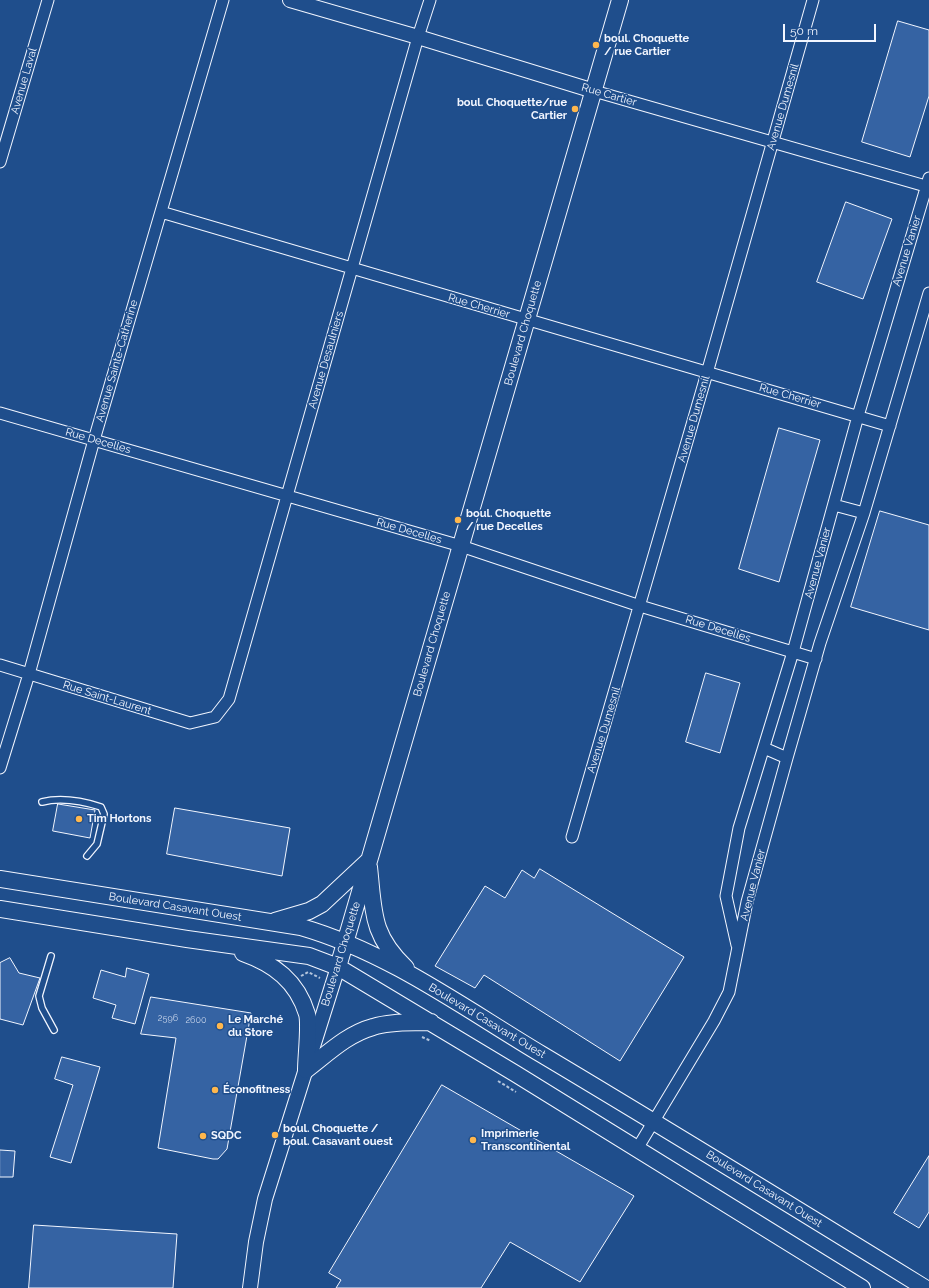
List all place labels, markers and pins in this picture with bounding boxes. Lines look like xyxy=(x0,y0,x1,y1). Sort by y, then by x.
place label: boul. Choquette / rue Cartier xyxy=(604,32,689,58)
marker: boul. Choquette / rue Cartier xyxy=(591,40,601,50)
place label: boul. Choquette/rue Cartier xyxy=(457,96,567,122)
marker: boul. Choquette/rue Cartier xyxy=(570,104,580,114)
place label: boul. Choquette / rue Decelles xyxy=(466,507,551,533)
marker: boul. Choquette / rue Decelles xyxy=(453,515,463,525)
place label: Tim Hortons xyxy=(87,812,151,826)
marker: Tim Hortons xyxy=(74,814,84,824)
place label: Le Marché du Store xyxy=(228,1013,283,1039)
marker: Le Marché du Store xyxy=(215,1021,225,1031)
place label: Éconofitness xyxy=(223,1083,290,1097)
marker: Éconofitness xyxy=(210,1085,220,1095)
place label: boul. Choquette / boul. Casavant ouest xyxy=(283,1122,393,1148)
place label: Imprimerie Transcontinental xyxy=(481,1127,570,1153)
place label: SQDC xyxy=(211,1129,241,1143)
marker: boul. Choquette / boul. Casavant ouest xyxy=(270,1130,280,1140)
marker: SQDC xyxy=(198,1131,208,1141)
marker: Imprimerie Transcontinental xyxy=(468,1135,478,1145)

